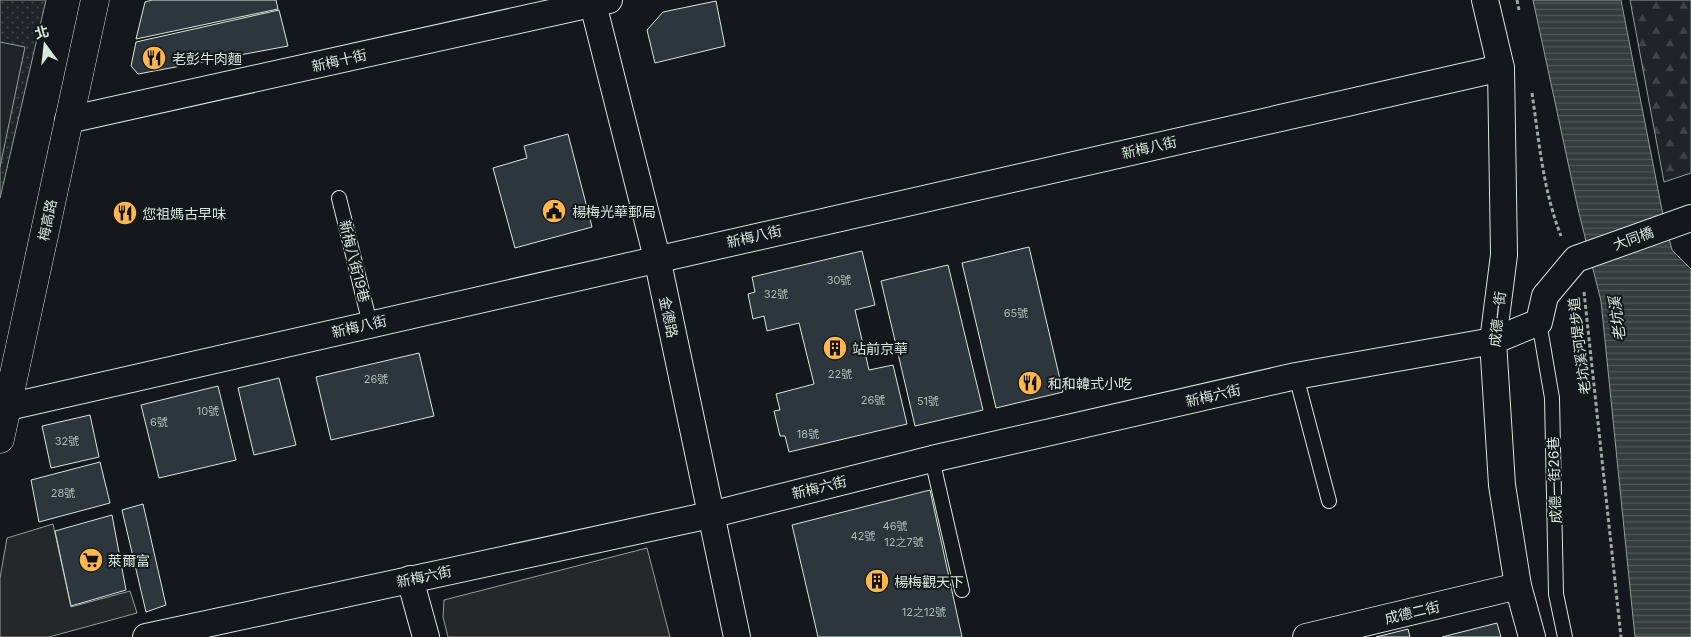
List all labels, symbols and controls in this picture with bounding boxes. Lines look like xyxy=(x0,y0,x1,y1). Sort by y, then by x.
north arrow xyxy=(20,20,70,70)
text: 北 xyxy=(33,22,50,42)
restaurant icon: 老彭牛肉麵 xyxy=(141,45,167,71)
street label: 新梅十街 xyxy=(310,45,368,75)
place label: 老彭牛肉麵 xyxy=(172,50,242,67)
street label: 新梅八街 xyxy=(1120,132,1178,162)
street label: 梅高路 xyxy=(34,198,60,242)
public building icon: 楊梅光華郵局 xyxy=(541,198,567,224)
restaurant icon: 您祖媽古早味 xyxy=(112,200,138,226)
place label: 楊梅光華郵局 xyxy=(572,203,656,220)
place label: 您祖媽古早味 xyxy=(142,205,226,222)
street label: 新梅八街19巷 xyxy=(337,218,373,304)
street label: 新梅八街 xyxy=(725,221,783,251)
street label: 大同橋 xyxy=(1610,223,1656,253)
house number: 30號 xyxy=(827,273,851,287)
house number: 32號 xyxy=(764,287,788,301)
street label: 成德一街 xyxy=(1486,290,1508,348)
water label: 老坑溪 xyxy=(1605,294,1629,342)
street label: 金德路 xyxy=(656,295,682,339)
street label: 老坑溪河堤步道 xyxy=(1565,296,1593,396)
house number: 65號 xyxy=(1004,306,1028,320)
street label: 新梅八街 xyxy=(330,311,388,341)
building icon: 站前京華 xyxy=(822,335,848,361)
place label: 站前京華 xyxy=(852,340,908,357)
house number: 22號 xyxy=(828,367,852,381)
restaurant icon: 和和韓式小吃 xyxy=(1017,370,1043,396)
house number: 26號 xyxy=(364,372,388,386)
place label: 和和韓式小吃 xyxy=(1048,375,1132,392)
street label: 新梅六街 xyxy=(1184,380,1242,410)
house number: 26號 xyxy=(861,393,885,407)
house number: 51號 xyxy=(917,394,939,408)
house number: 10號 xyxy=(197,404,219,418)
house number: 6號 xyxy=(150,415,168,429)
house number: 18號 xyxy=(797,427,819,441)
house number: 32號 xyxy=(55,434,79,448)
street label: 成德一街26巷 xyxy=(1544,436,1564,524)
street label: 新梅六街 xyxy=(790,472,848,502)
house number: 28號 xyxy=(51,486,75,500)
house number: 46號 xyxy=(883,519,907,533)
house number: 42號 xyxy=(851,529,875,543)
house number: 12之7號 xyxy=(884,535,924,549)
supermarket icon: 萊爾富 xyxy=(78,547,104,573)
place label: 萊爾富 xyxy=(108,552,150,569)
street label: 新梅六街 xyxy=(395,562,453,590)
building icon: 楊梅觀天下 xyxy=(864,568,890,594)
place label: 楊梅觀天下 xyxy=(894,573,964,590)
street label: 成德二街 xyxy=(1383,597,1441,627)
house number: 12之12號 xyxy=(902,605,946,619)

